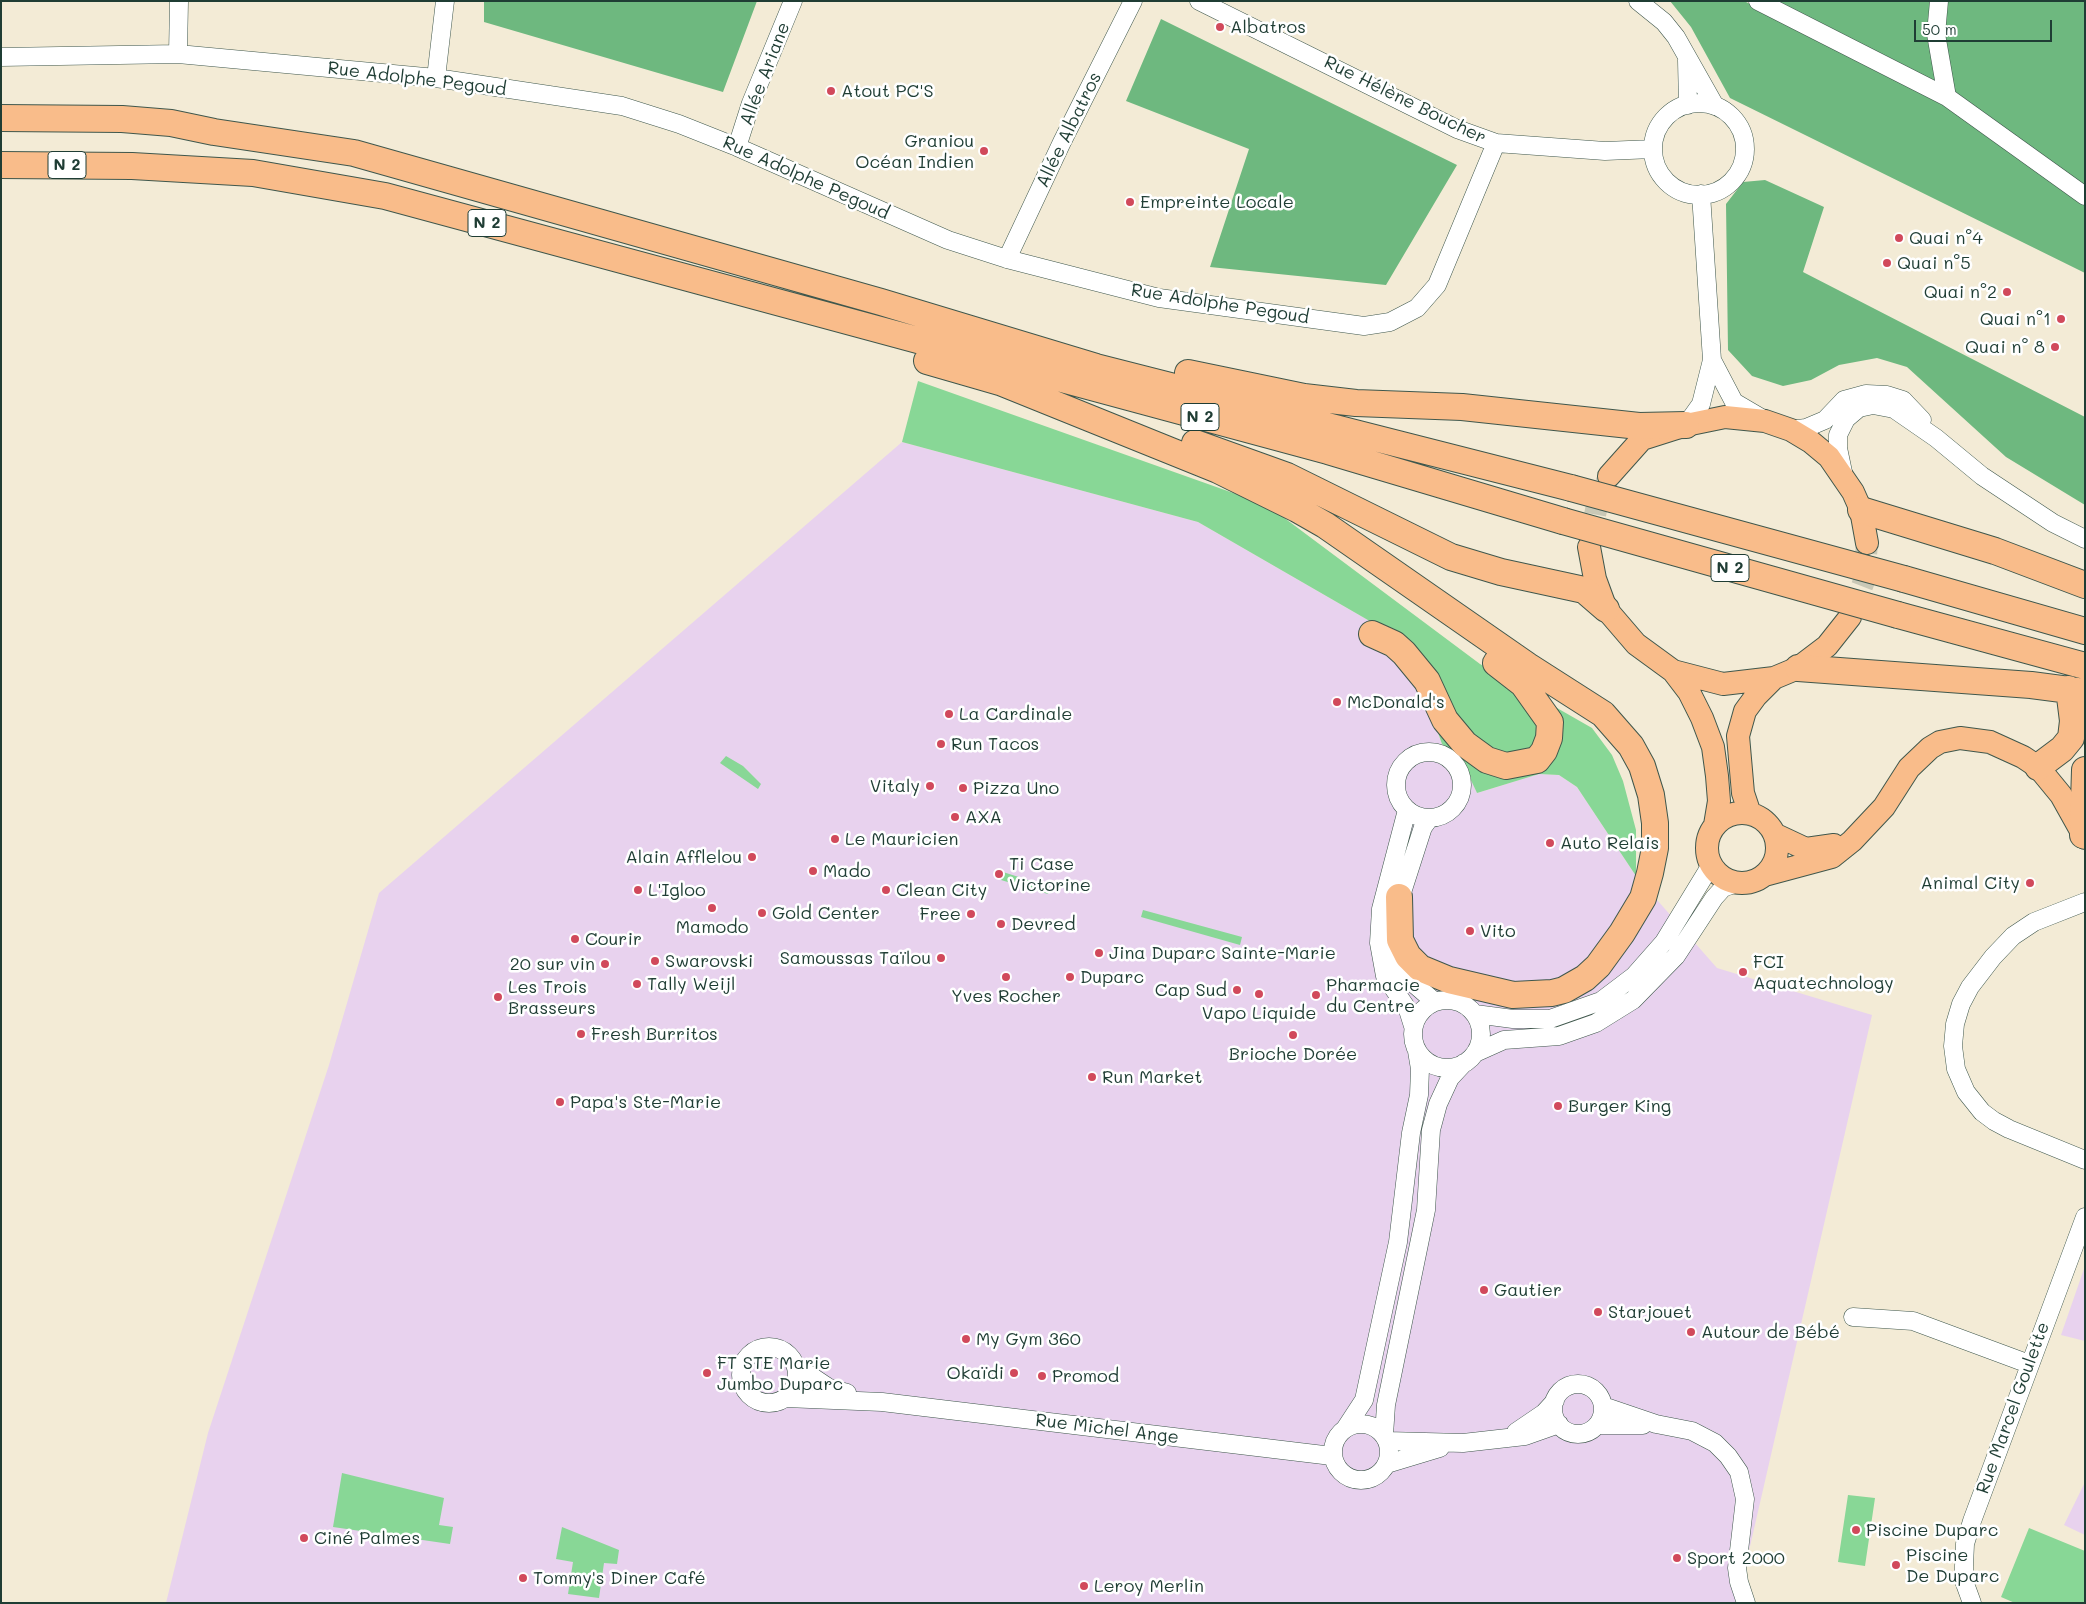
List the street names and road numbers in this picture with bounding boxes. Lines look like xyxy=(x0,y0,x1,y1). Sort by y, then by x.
street label: Allée Ariane xyxy=(735,19,795,129)
street label: Rue Hélène Boucher xyxy=(1321,51,1489,149)
street label: Rue Adolphe Pegoud xyxy=(326,57,508,101)
street label: Allée Albatros xyxy=(1032,69,1106,191)
street label: Rue Adolphe Pegoud xyxy=(719,132,893,224)
road number: N 2 xyxy=(48,152,86,178)
road number: N 2 xyxy=(468,210,506,237)
street label: Rue Adolphe Pegoud xyxy=(1129,279,1311,329)
road number: N 2 xyxy=(1181,404,1219,431)
road number: N 2 xyxy=(1711,554,1749,582)
street label: Rue Marcel Goulette xyxy=(1972,1319,2054,1497)
street label: Rue Michel Ange xyxy=(1034,1409,1180,1449)

